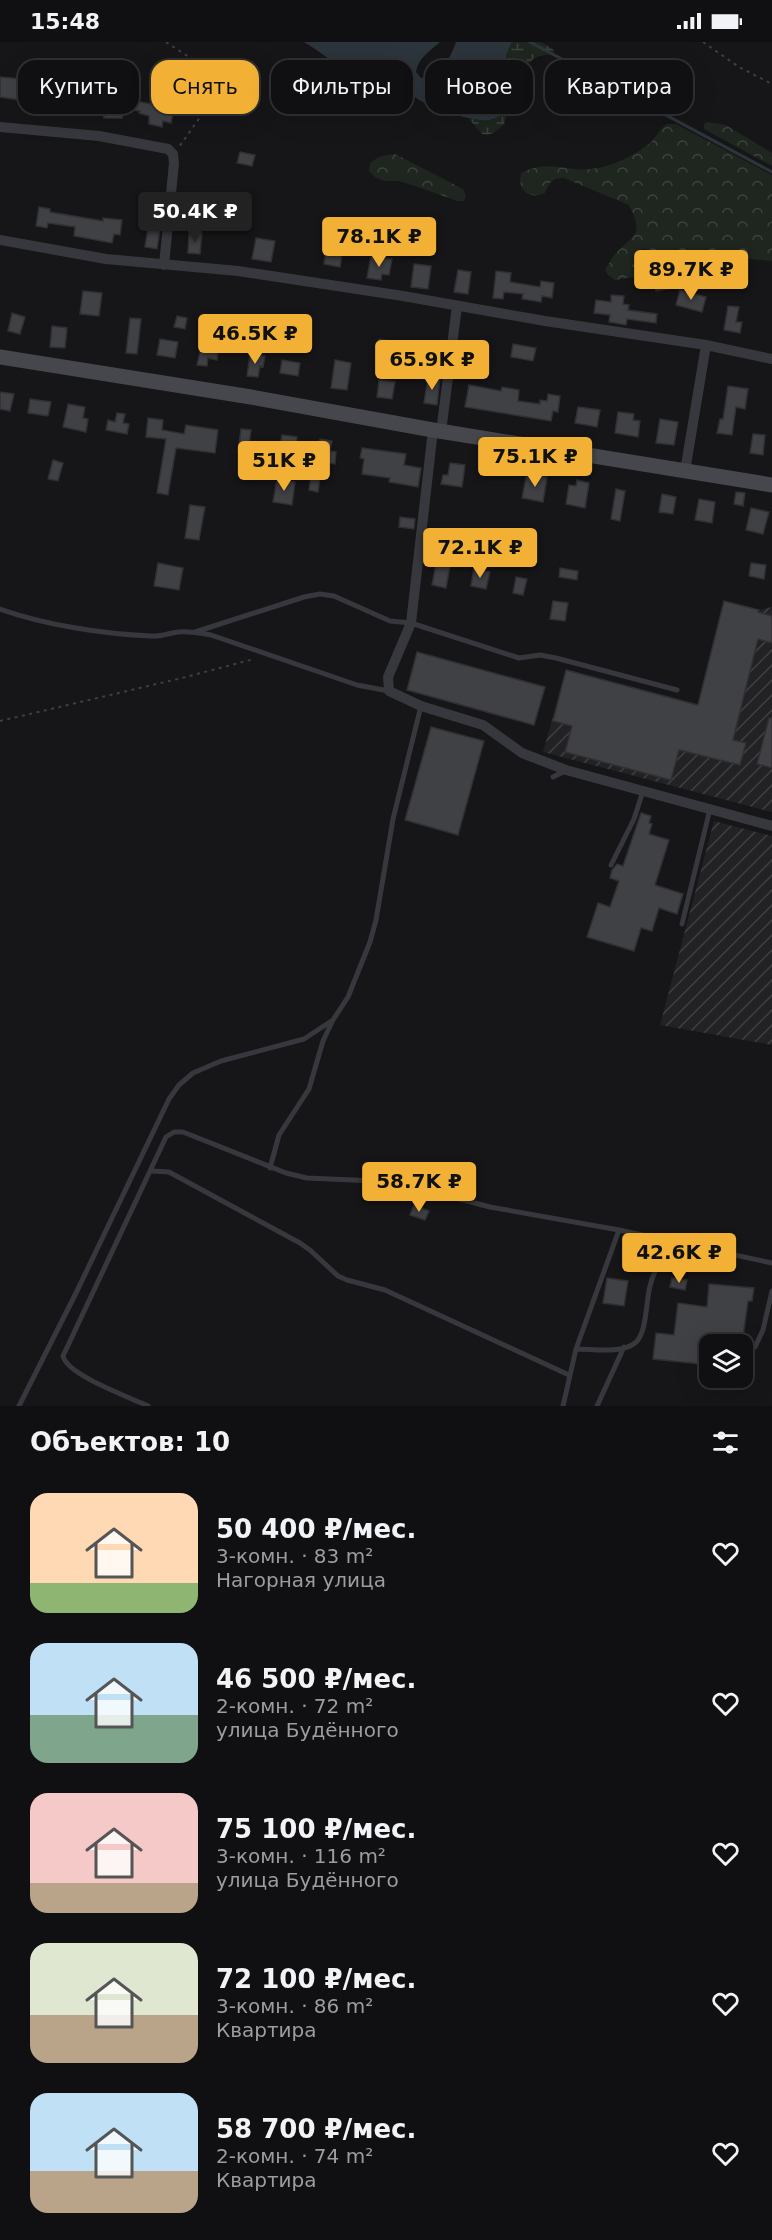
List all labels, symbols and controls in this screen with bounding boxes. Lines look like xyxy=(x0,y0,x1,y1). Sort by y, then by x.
text: 15:48 xyxy=(30,9,100,34)
chip: Купить xyxy=(18,60,139,114)
chip: Снять xyxy=(151,60,259,114)
chip: Фильтры xyxy=(271,60,413,114)
chip: Новое xyxy=(425,60,533,114)
chip: Квартира xyxy=(545,60,693,114)
pin: 50.4K ₽ xyxy=(140,192,250,243)
text: 50.4K ₽ xyxy=(152,199,238,223)
pin: 78.1K ₽ xyxy=(324,217,434,268)
text: 78.1K ₽ xyxy=(336,224,422,248)
pin: 89.7K ₽ xyxy=(636,250,746,301)
text: 89.7K ₽ xyxy=(648,257,734,281)
pin: 46.5K ₽ xyxy=(200,314,310,365)
text: 46.5K ₽ xyxy=(212,321,298,345)
pin: 65.9K ₽ xyxy=(377,340,487,391)
text: 65.9K ₽ xyxy=(389,347,475,371)
pin: 75.1K ₽ xyxy=(480,437,590,488)
pin: 51K ₽ xyxy=(242,441,326,492)
text: 75.1K ₽ xyxy=(492,444,578,468)
text: 51K ₽ xyxy=(252,448,316,472)
pin: 72.1K ₽ xyxy=(425,528,535,579)
text: 72.1K ₽ xyxy=(437,535,523,559)
pin: 58.7K ₽ xyxy=(364,1162,474,1213)
text: 58.7K ₽ xyxy=(376,1169,462,1193)
pin: 42.6K ₽ xyxy=(624,1233,734,1284)
text: 42.6K ₽ xyxy=(636,1240,722,1264)
map controls xyxy=(699,1334,753,1388)
button: layers xyxy=(699,1334,753,1388)
icon: filters xyxy=(709,1426,742,1459)
text: Объектов: 10 xyxy=(30,1427,230,1457)
text: 50 400 ₽/мес. xyxy=(216,1514,416,1544)
icon: home xyxy=(78,1517,150,1589)
icon: heart xyxy=(709,1537,742,1570)
text: 3-комн. · 83 m² xyxy=(216,1544,373,1568)
text: Нагорная улица xyxy=(216,1568,386,1592)
text: 46 500 ₽/мес. xyxy=(216,1664,416,1694)
icon: home xyxy=(78,1667,150,1739)
icon: heart xyxy=(709,1687,742,1720)
text: 2-комн. · 72 m² xyxy=(216,1694,373,1718)
text: улица Будённого xyxy=(216,1718,399,1742)
text: 75 100 ₽/мес. xyxy=(216,1814,416,1844)
icon: home xyxy=(78,1817,150,1889)
icon: heart xyxy=(709,1837,742,1870)
text: 3-комн. · 116 m² xyxy=(216,1844,386,1868)
text: улица Будённого xyxy=(216,1868,399,1892)
text: 72 100 ₽/мес. xyxy=(216,1964,416,1994)
icon: home xyxy=(78,1967,150,2039)
icon: heart xyxy=(709,1987,742,2020)
text: 3-комн. · 86 m² xyxy=(216,1994,373,2018)
text: Квартира xyxy=(216,2018,317,2042)
text: 58 700 ₽/мес. xyxy=(216,2114,416,2144)
icon: home xyxy=(78,2117,150,2189)
icon: heart xyxy=(709,2137,742,2170)
text: 2-комн. · 74 m² xyxy=(216,2144,373,2168)
text: Квартира xyxy=(216,2168,317,2192)

